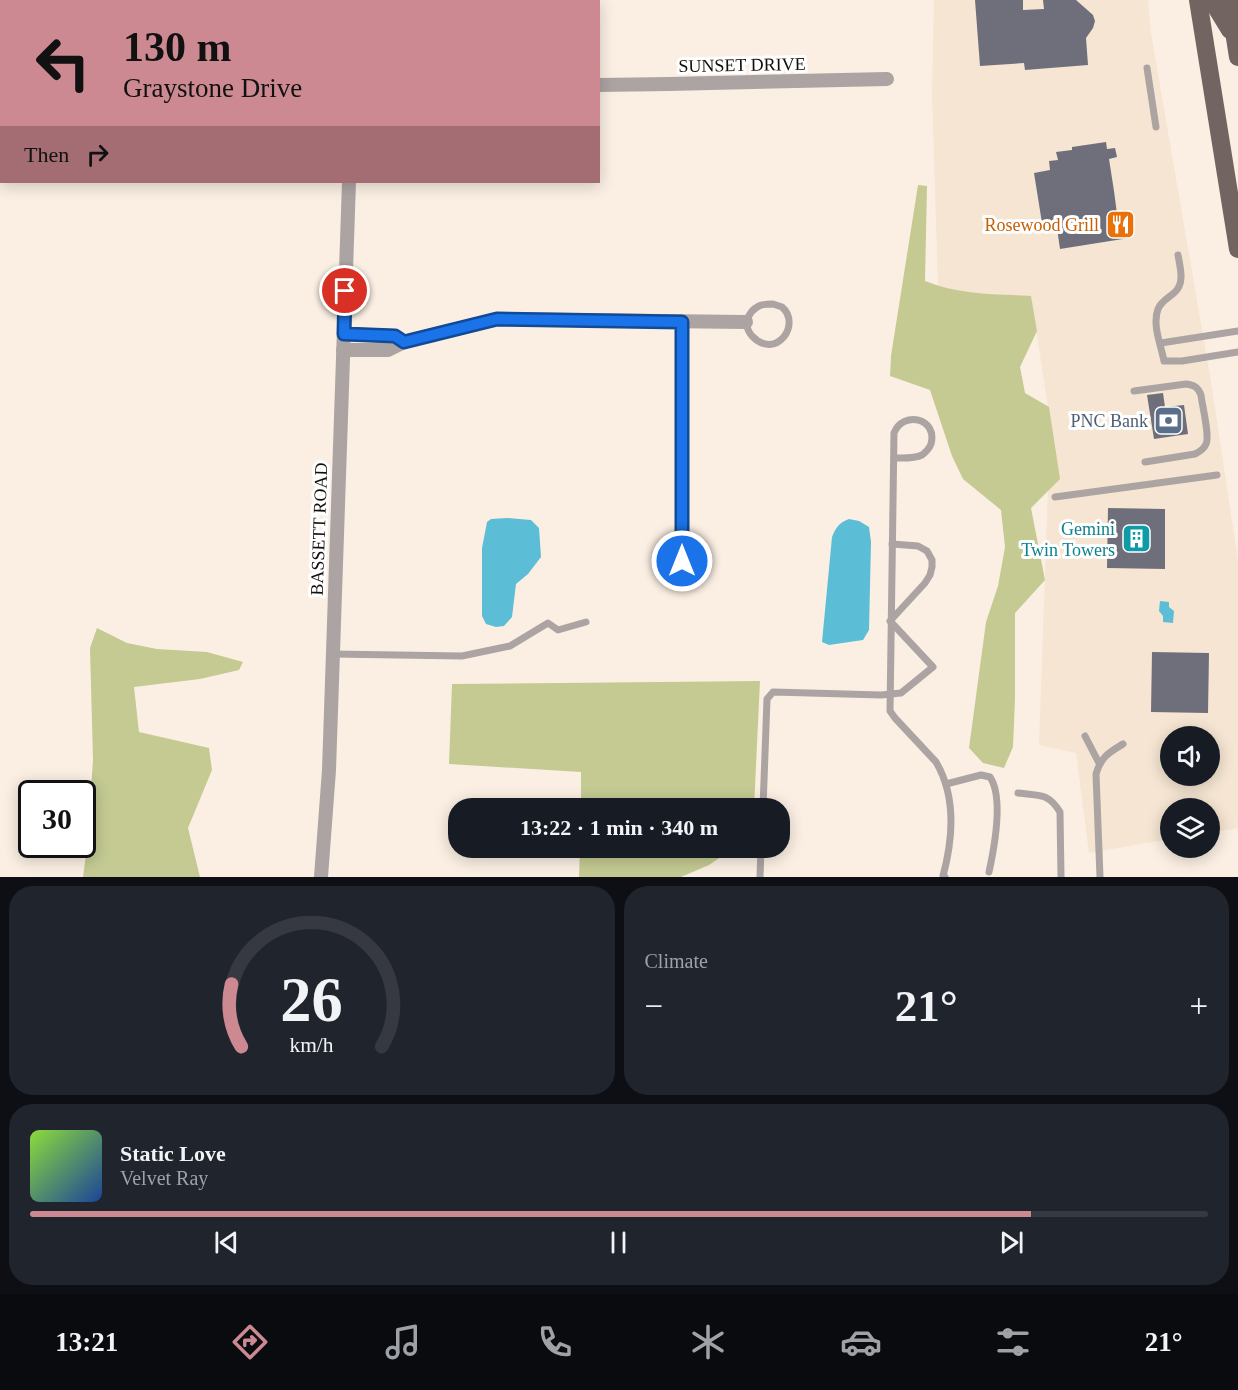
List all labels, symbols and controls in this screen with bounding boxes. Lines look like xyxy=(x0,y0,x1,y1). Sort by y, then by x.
icon: left xyxy=(24,24,102,102)
text: 130 m xyxy=(123,24,232,70)
street label: SUNSET DRIVE xyxy=(678,54,806,76)
text: Graystone Drive xyxy=(123,73,302,103)
icon: right xyxy=(81,138,114,171)
text: Then xyxy=(24,142,69,167)
restaurant icon: Rosewood Grill xyxy=(1104,209,1136,241)
place label: Rosewood Grill xyxy=(985,215,1099,235)
pin xyxy=(319,265,370,316)
icon: arrive xyxy=(328,274,361,307)
bank icon: PNC Bank xyxy=(1153,405,1185,437)
place label: PNC Bank xyxy=(1070,411,1148,431)
street label: BASSETT ROAD xyxy=(307,462,331,596)
place label: Gemini Twin Towers xyxy=(1021,519,1115,560)
building icon: Gemini Twin Towers xyxy=(1120,523,1152,555)
position arrow xyxy=(650,529,714,593)
map controls xyxy=(1160,726,1220,858)
button: sound xyxy=(1160,726,1220,786)
speed limit sign: 30 xyxy=(18,780,96,858)
button: layers xyxy=(1160,798,1220,858)
text: 13:22 · 1 min · 340 m xyxy=(520,815,718,840)
text: Climate xyxy=(645,950,708,972)
text: 26 xyxy=(281,965,343,1034)
text: 21° xyxy=(895,981,958,1031)
text: − xyxy=(645,988,663,1024)
text: + xyxy=(1189,988,1208,1024)
text: km/h xyxy=(290,1034,334,1058)
text: Static Love xyxy=(120,1141,226,1166)
text: Velvet Ray xyxy=(120,1167,208,1189)
icon: previous xyxy=(210,1226,243,1259)
icon: pause xyxy=(602,1226,635,1259)
icon: next xyxy=(995,1226,1028,1259)
icon: directions xyxy=(229,1321,271,1363)
icon: music xyxy=(382,1321,424,1363)
icon: phone xyxy=(534,1321,576,1363)
icon: climate xyxy=(687,1321,729,1363)
icon: car xyxy=(840,1321,882,1363)
icon: filters xyxy=(992,1321,1034,1363)
text: 13:21 xyxy=(55,1327,118,1357)
text: 21° xyxy=(1145,1327,1183,1357)

